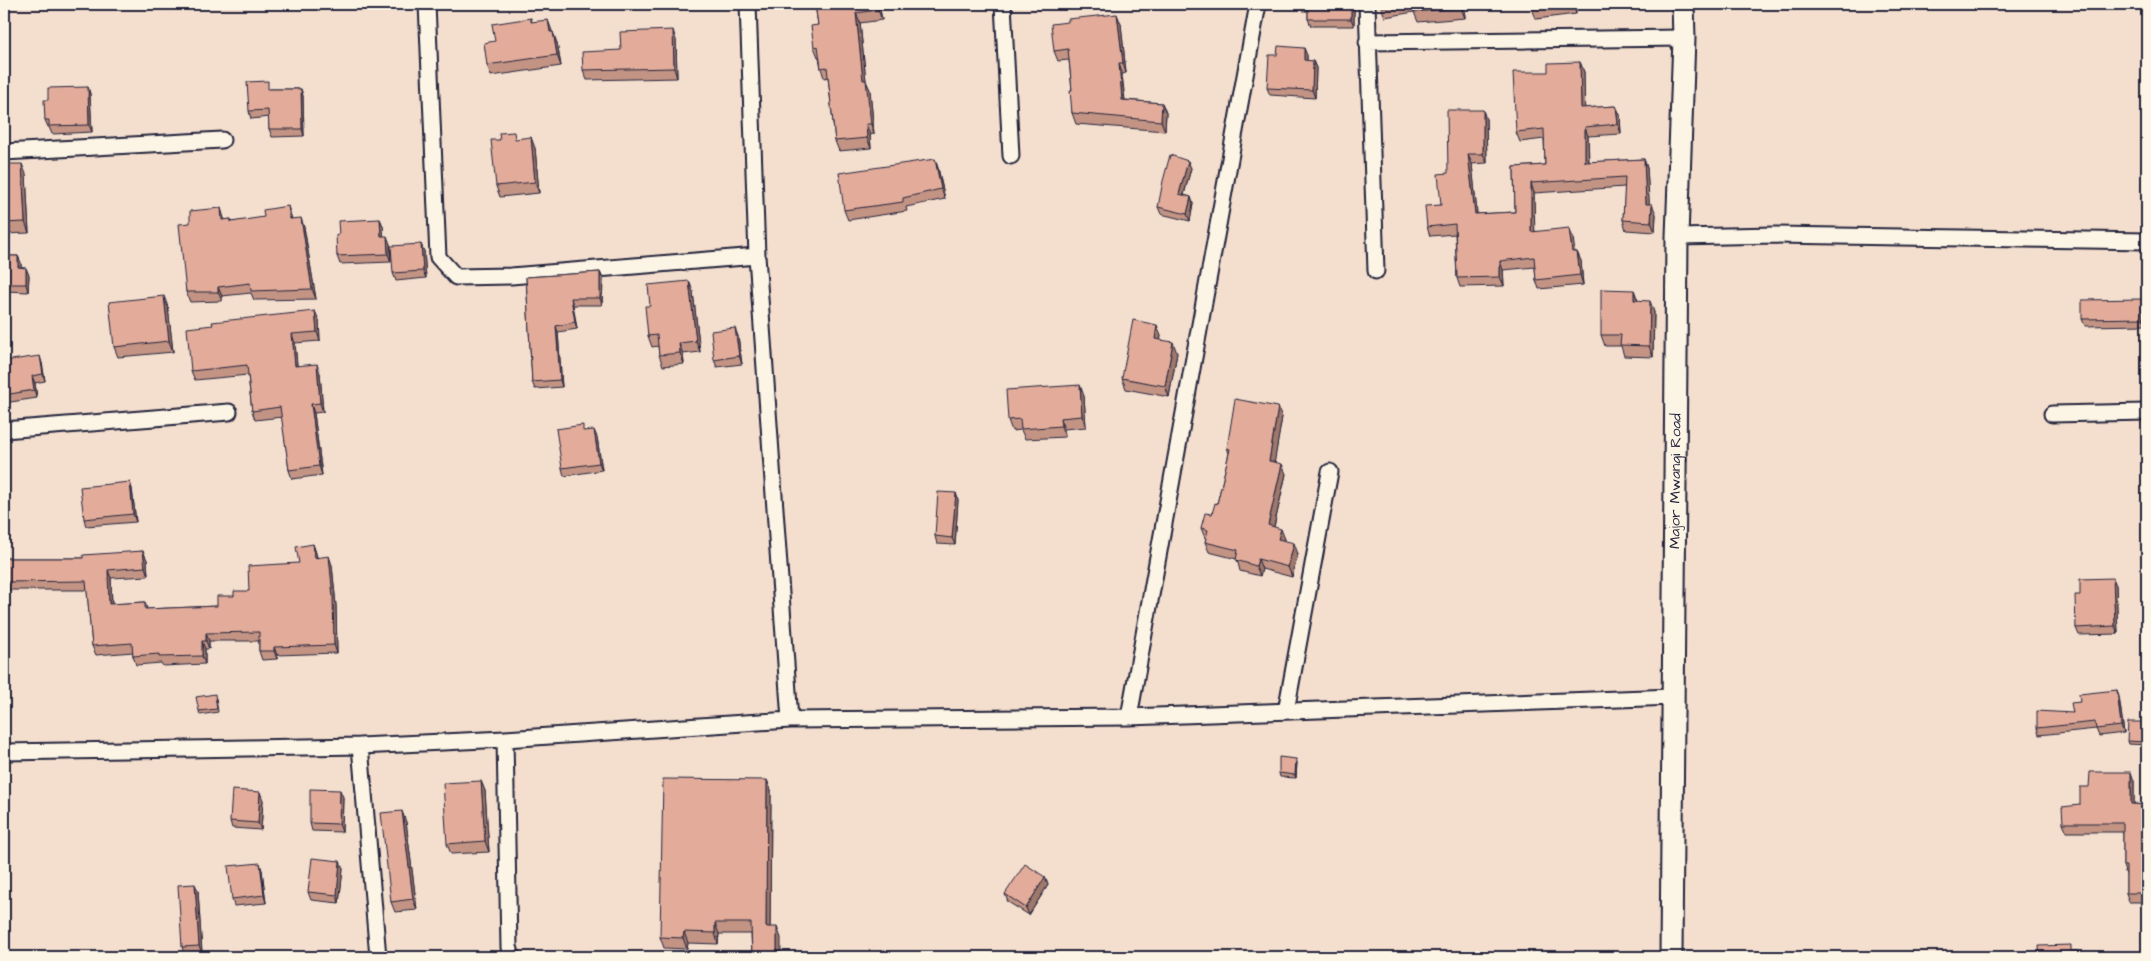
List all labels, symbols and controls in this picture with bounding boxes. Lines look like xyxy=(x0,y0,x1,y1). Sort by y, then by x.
street label: Major Mwangi Road xyxy=(1664,413,1687,549)

